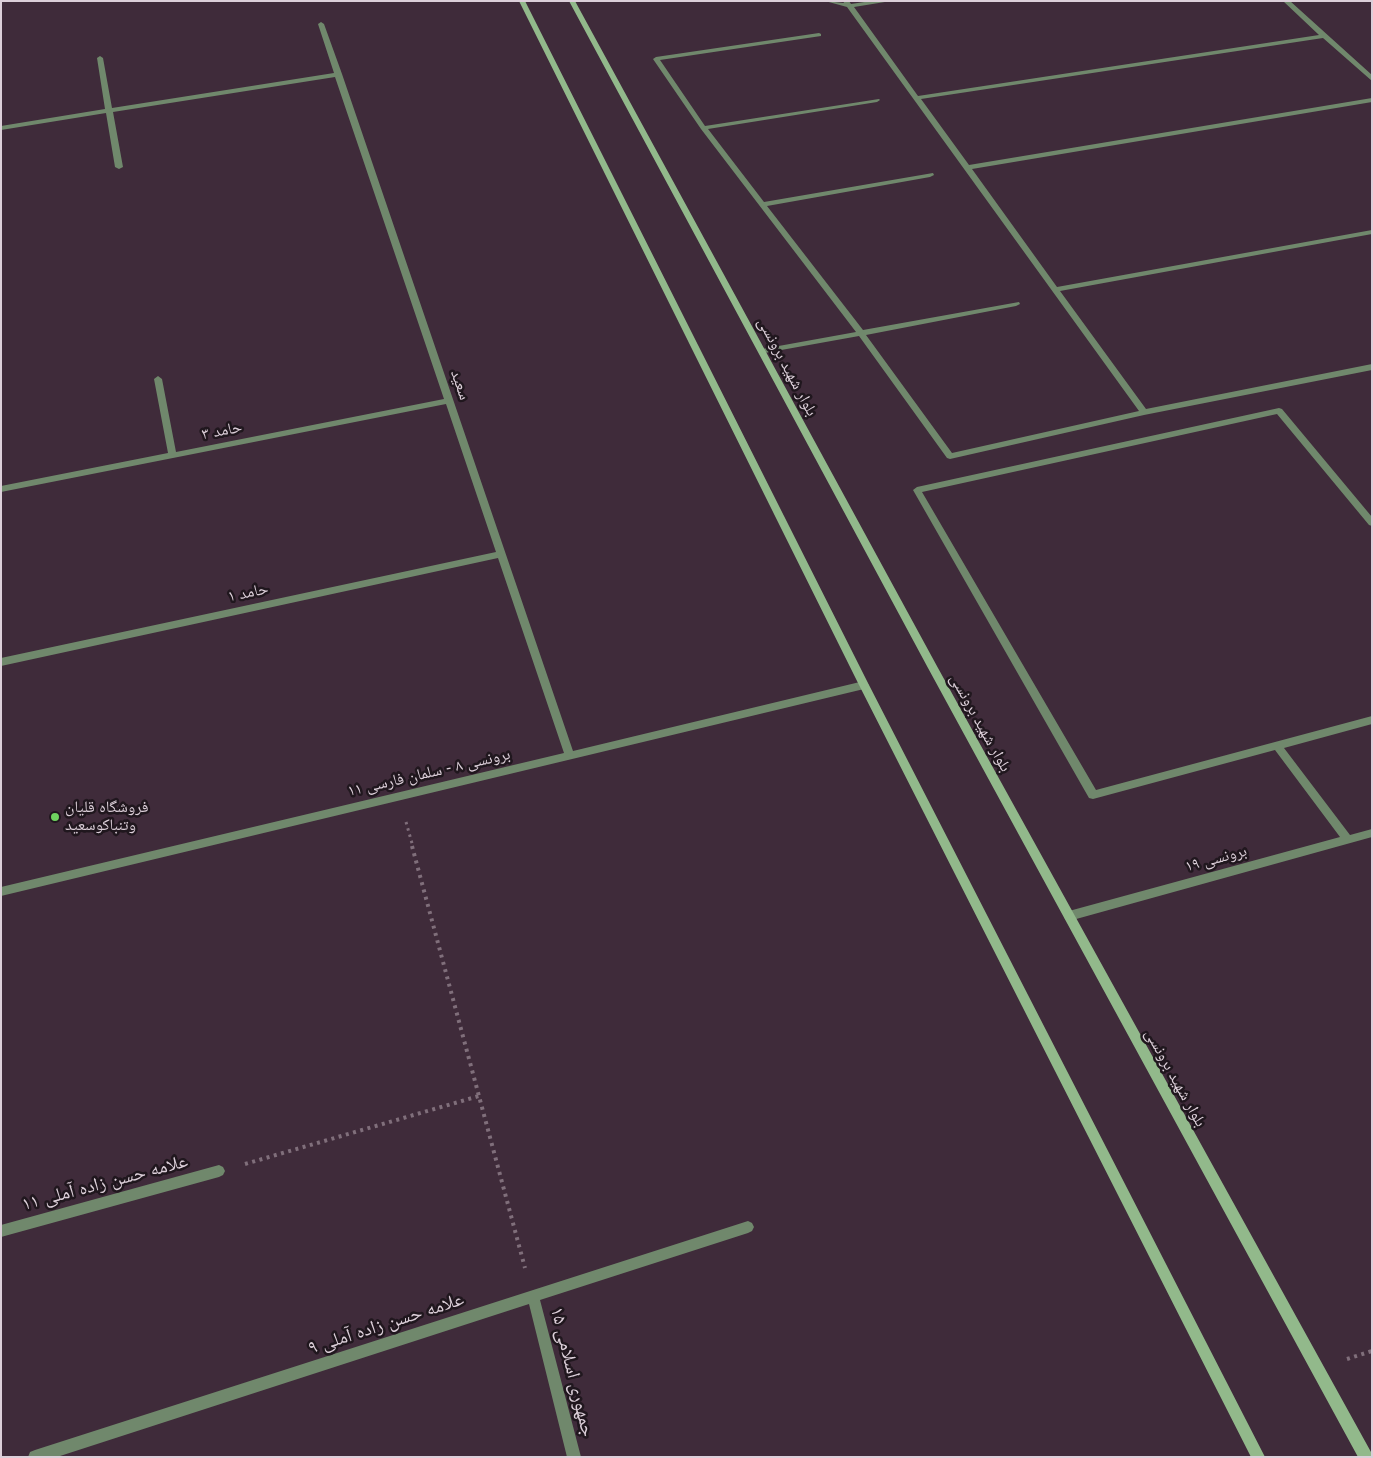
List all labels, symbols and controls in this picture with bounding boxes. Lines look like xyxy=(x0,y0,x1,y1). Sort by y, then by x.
street label: بلوار شهید برونسی xyxy=(753,314,821,420)
street label: سعید xyxy=(446,367,474,403)
street label: حامد ۳ xyxy=(200,418,244,444)
street label: حامد ۱ xyxy=(226,579,270,607)
street label: بلوار شهید برونسی xyxy=(945,671,1015,775)
street label: برونسی ۸ - سلمان فارسی ۱۱ xyxy=(346,745,512,801)
place label: فروشگاه قلیان وتنباکوسعید xyxy=(65,798,148,836)
marker: فروشگاه قلیان وتنباکوسعید xyxy=(49,811,61,823)
street label: برونسی ۱۹ xyxy=(1183,842,1249,876)
street label: بلوار شهید برونسی xyxy=(1140,1026,1210,1130)
street label: علامه حسن زاده آملی ۱۱ xyxy=(20,1150,190,1216)
street label: علامه حسن زاده آملی ۹ xyxy=(305,1288,467,1360)
street label: جمهوری اسلامی ۱۵ xyxy=(545,1305,599,1439)

